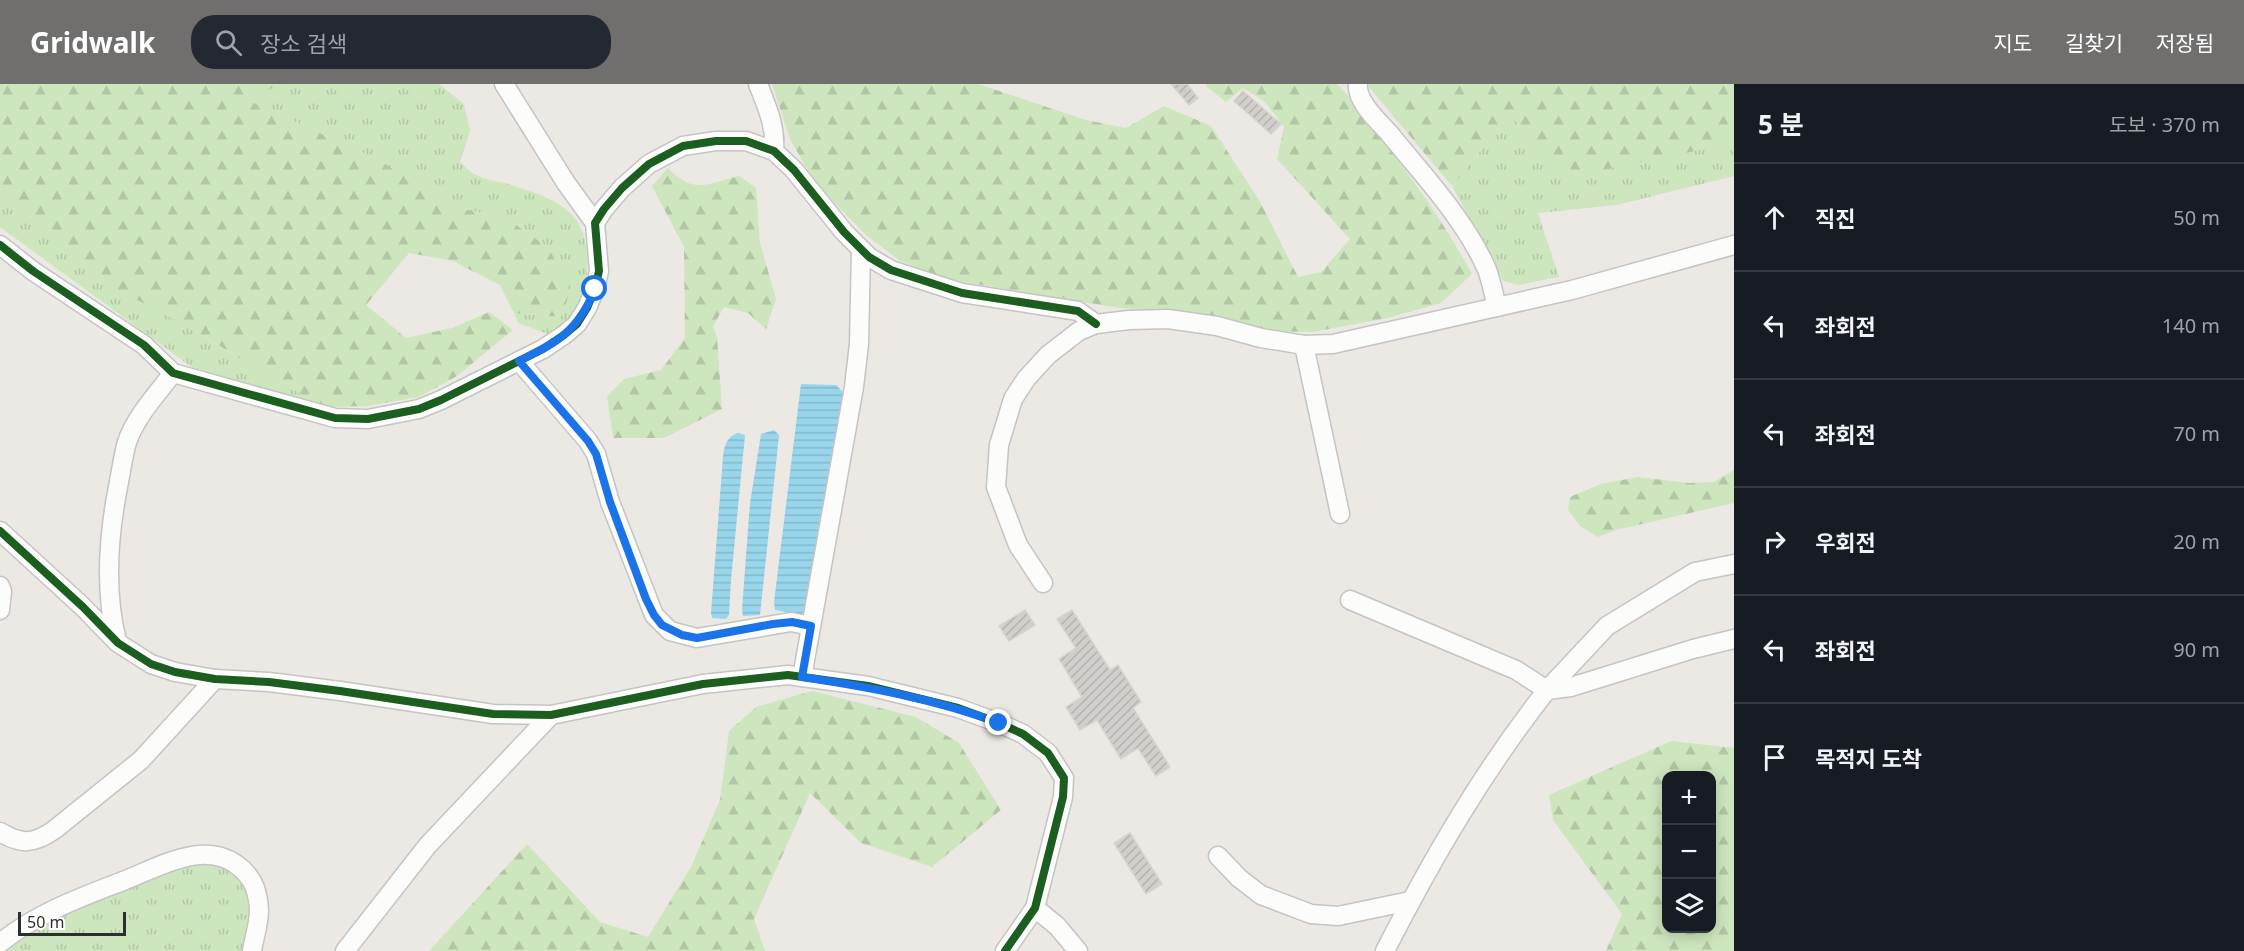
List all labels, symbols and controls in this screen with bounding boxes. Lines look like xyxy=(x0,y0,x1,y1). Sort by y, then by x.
search box xyxy=(191,15,611,69)
text: Gridwalk xyxy=(30,23,155,61)
icon: search xyxy=(212,26,245,59)
text: 장소 검색 xyxy=(260,28,347,58)
text: 지도 xyxy=(1993,29,2032,57)
text: 길찾기 xyxy=(2065,29,2123,57)
text: 저장됨 xyxy=(2156,29,2214,57)
text: 5 분 xyxy=(1758,106,1804,142)
text: 도보 · 370 m xyxy=(2109,111,2220,138)
icon: ahead xyxy=(1758,201,1791,234)
text: 직진 xyxy=(1815,203,1855,233)
text: 50 m xyxy=(2173,204,2220,231)
route start xyxy=(581,275,607,301)
icon: left xyxy=(1758,309,1791,342)
text: 좌회전 xyxy=(1815,311,1876,341)
text: 140 m xyxy=(2162,312,2220,339)
icon: left xyxy=(1758,417,1791,450)
text: 좌회전 xyxy=(1815,419,1876,449)
text: 70 m xyxy=(2173,420,2220,447)
icon: right xyxy=(1758,525,1791,558)
text: 우회전 xyxy=(1815,527,1876,557)
text: 20 m xyxy=(2173,528,2220,555)
icon: left xyxy=(1758,633,1791,666)
text: 좌회전 xyxy=(1815,635,1876,665)
text: 90 m xyxy=(2173,636,2220,663)
route end xyxy=(985,709,1011,735)
icon: arrive xyxy=(1758,741,1791,774)
text: 목적지 도착 xyxy=(1815,743,1922,773)
map controls xyxy=(1662,771,1716,933)
button: + xyxy=(1662,771,1716,825)
button: − xyxy=(1662,825,1716,879)
button: layers xyxy=(1662,879,1716,933)
scale bar xyxy=(18,909,126,936)
text: 50 m xyxy=(27,911,64,933)

